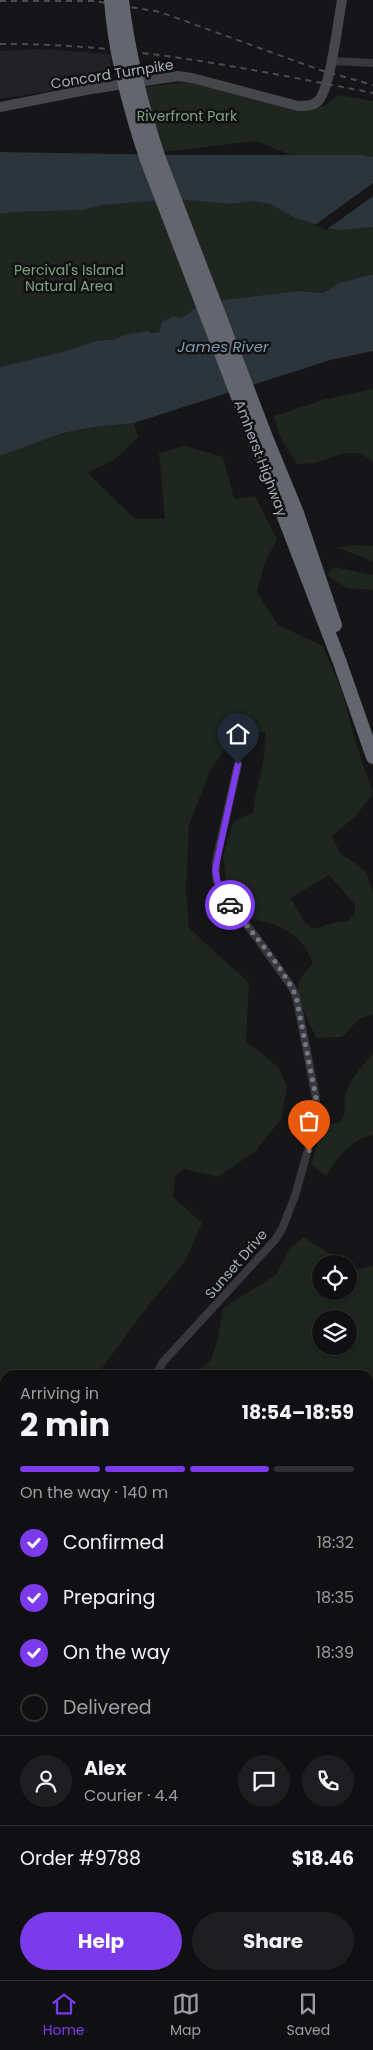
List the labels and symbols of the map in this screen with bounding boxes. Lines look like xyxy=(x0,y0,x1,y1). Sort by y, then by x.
street label: Concord Turnpike xyxy=(49,54,175,94)
park label: Riverfront Park xyxy=(137,106,238,126)
park label: Percival's Island Natural Area xyxy=(14,260,124,296)
water label: James River xyxy=(177,336,269,357)
street label: Amherst Highway xyxy=(230,397,292,519)
pin xyxy=(217,713,259,764)
courier xyxy=(205,880,255,930)
pin xyxy=(288,1100,330,1151)
street label: Sunset Drive xyxy=(200,1225,272,1303)

